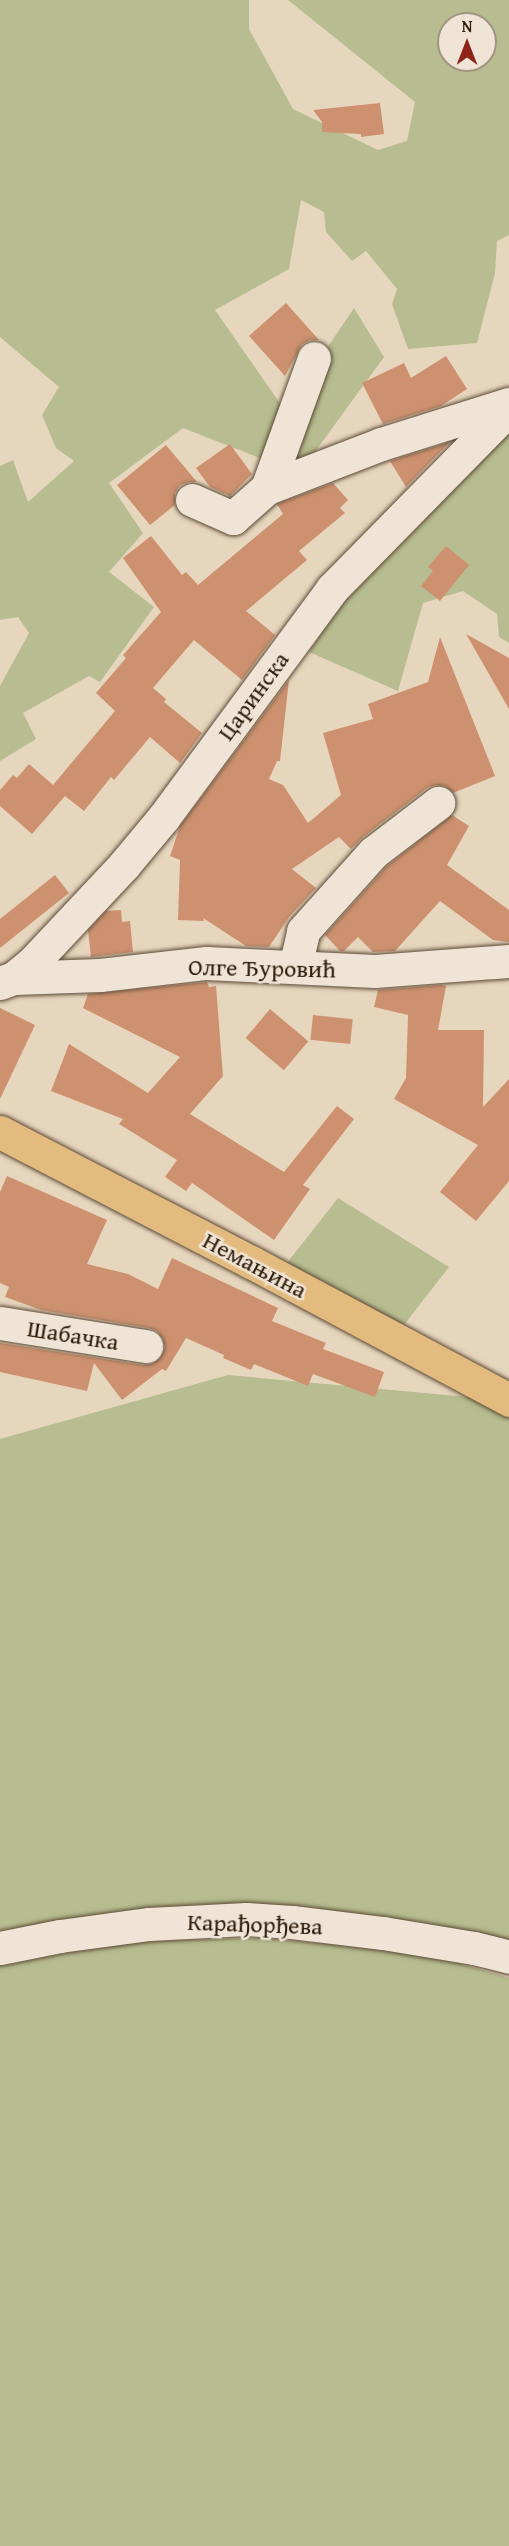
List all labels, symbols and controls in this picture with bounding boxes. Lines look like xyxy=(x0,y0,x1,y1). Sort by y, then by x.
north arrow xyxy=(437,12,497,72)
text: N xyxy=(462,14,472,38)
street label: Царинска xyxy=(211,646,295,746)
street label: Олге Ђуровић xyxy=(188,952,336,984)
street label: Немањина xyxy=(198,1226,312,1304)
street label: Шабачка xyxy=(25,1314,121,1356)
street label: Карађорђева xyxy=(187,1907,323,1941)

